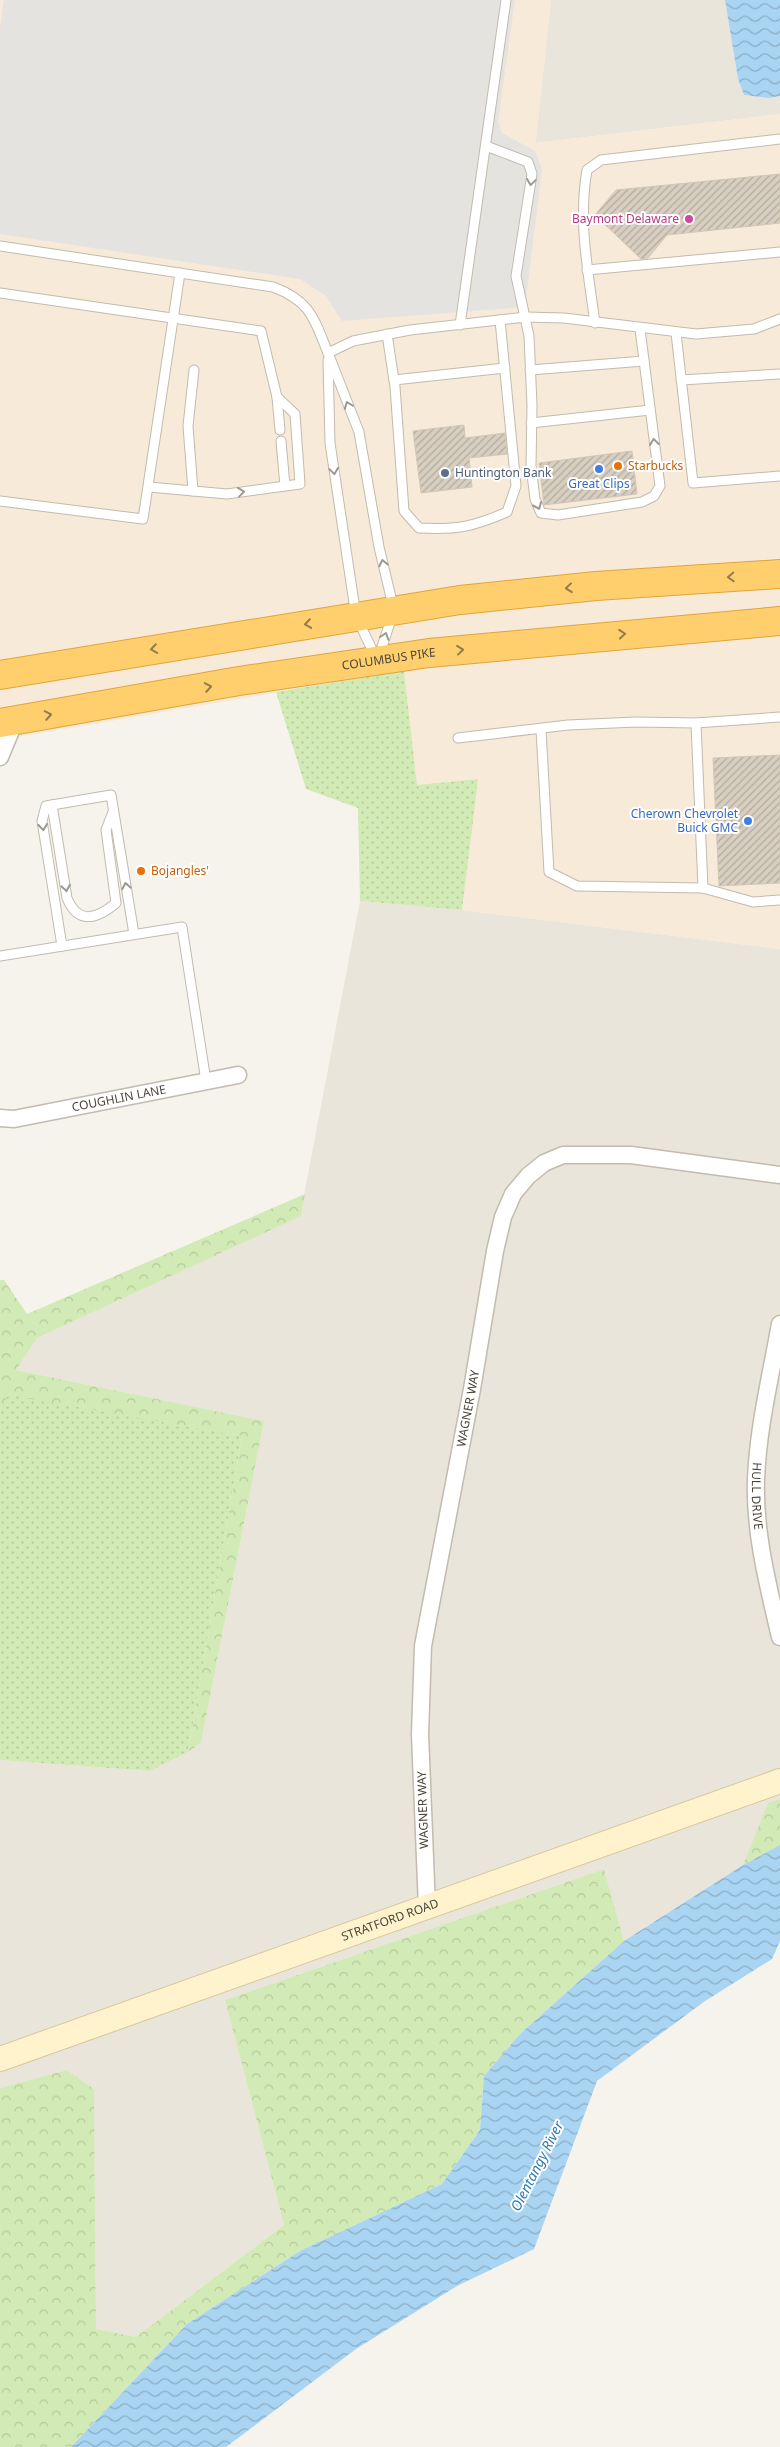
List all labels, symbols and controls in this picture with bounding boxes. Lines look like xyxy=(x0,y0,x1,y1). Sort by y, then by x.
one-way arrow xyxy=(526,179,537,187)
place label: Baymont Delaware xyxy=(572,210,679,227)
marker: Baymont Delaware xyxy=(683,213,695,225)
one-way arrow xyxy=(344,401,354,409)
one-way arrow xyxy=(649,437,660,445)
place label: Starbucks xyxy=(628,457,684,474)
marker: Starbucks xyxy=(612,460,624,472)
marker: Great Clips xyxy=(593,463,605,475)
place label: Huntington Bank xyxy=(455,464,552,481)
one-way arrow xyxy=(329,467,339,475)
marker: Huntington Bank xyxy=(439,467,451,479)
place label: Great Clips xyxy=(568,475,630,492)
one-way arrow xyxy=(237,487,245,498)
one-way arrow xyxy=(532,500,542,509)
one-way arrow xyxy=(378,558,389,567)
one-way arrow xyxy=(727,572,735,582)
one-way arrow xyxy=(565,582,573,593)
one-way arrow xyxy=(303,619,312,629)
one-way arrow xyxy=(618,629,626,640)
one-way arrow xyxy=(380,632,390,640)
street label: COLUMBUS PIKE xyxy=(341,643,436,674)
one-way arrow xyxy=(150,644,158,654)
one-way arrow xyxy=(456,645,464,656)
one-way arrow xyxy=(204,682,212,692)
one-way arrow xyxy=(44,710,52,720)
place label: Cherown Chevrolet Buick GMC xyxy=(631,805,739,836)
marker: Cherown Chevrolet Buick GMC xyxy=(742,815,754,827)
one-way arrow xyxy=(37,824,48,832)
place label: Bojangles' xyxy=(151,862,209,879)
marker: Bojangles' xyxy=(135,865,147,877)
one-way arrow xyxy=(121,882,131,891)
one-way arrow xyxy=(60,883,70,892)
street label: COUGHLIN LANE xyxy=(70,1080,167,1115)
street label: WAGNER WAY xyxy=(452,1369,483,1448)
street label: HULL DRIVE xyxy=(748,1462,767,1531)
street label: WAGNER WAY xyxy=(413,1771,432,1849)
street label: STRATFORD ROAD xyxy=(339,1894,441,1945)
water label: Olentangy River xyxy=(506,2117,568,2214)

